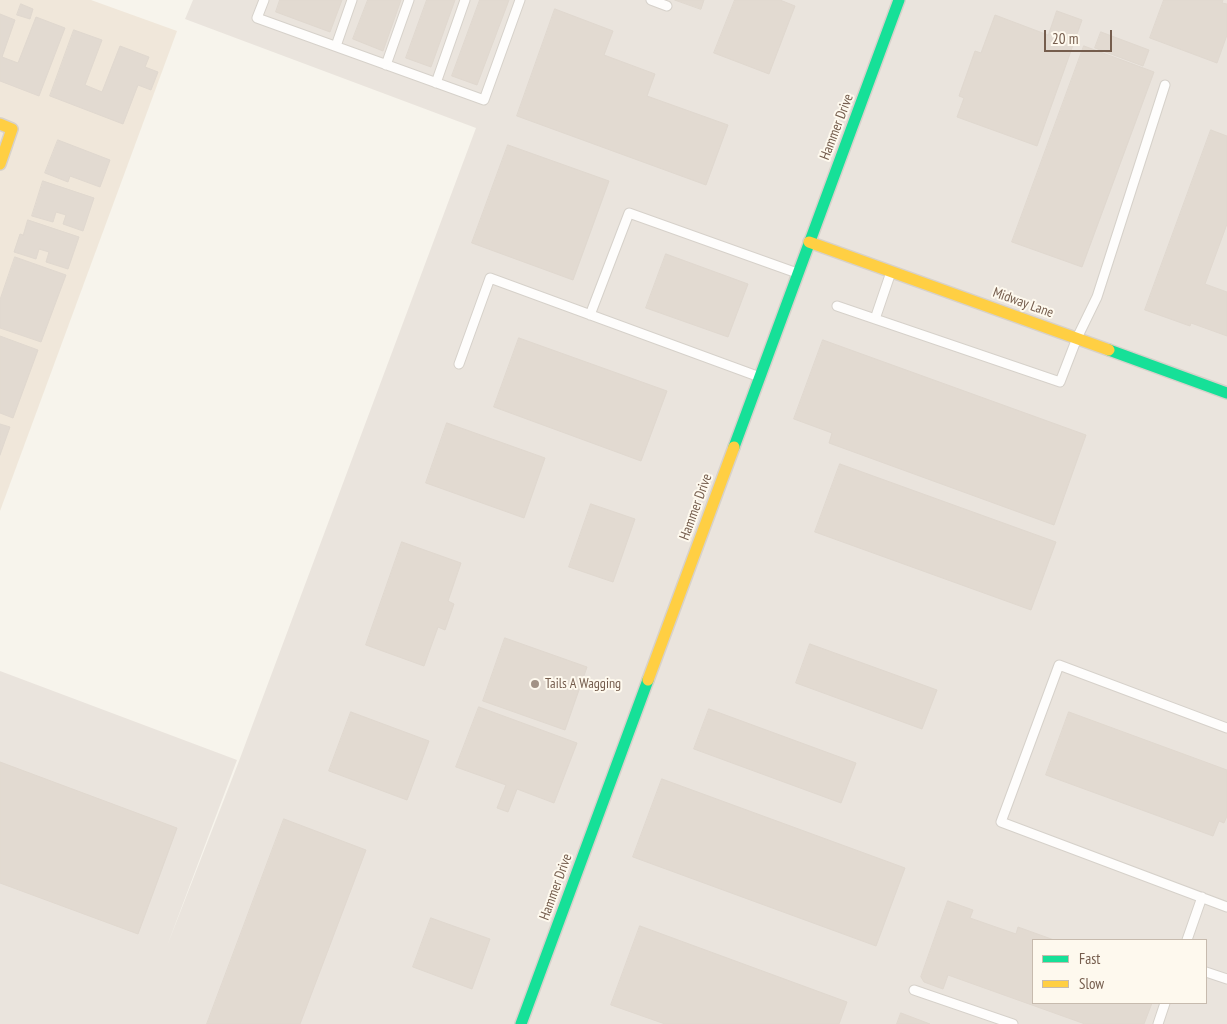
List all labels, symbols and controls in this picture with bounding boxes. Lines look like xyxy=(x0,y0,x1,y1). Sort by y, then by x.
scale bar xyxy=(1047,20,1114,52)
text: 20 m xyxy=(1052,29,1078,48)
street label: Hammer Drive xyxy=(817,92,857,162)
street label: Midway Lane xyxy=(990,284,1056,322)
street label: Hammer Drive xyxy=(676,472,716,542)
place label: Tails A Wagging xyxy=(545,676,621,692)
marker: Tails A Wagging xyxy=(529,678,541,690)
street label: Hammer Drive xyxy=(536,852,576,922)
legend xyxy=(1032,939,1207,1004)
text: Fast xyxy=(1079,949,1100,968)
text: Slow xyxy=(1079,974,1104,993)

